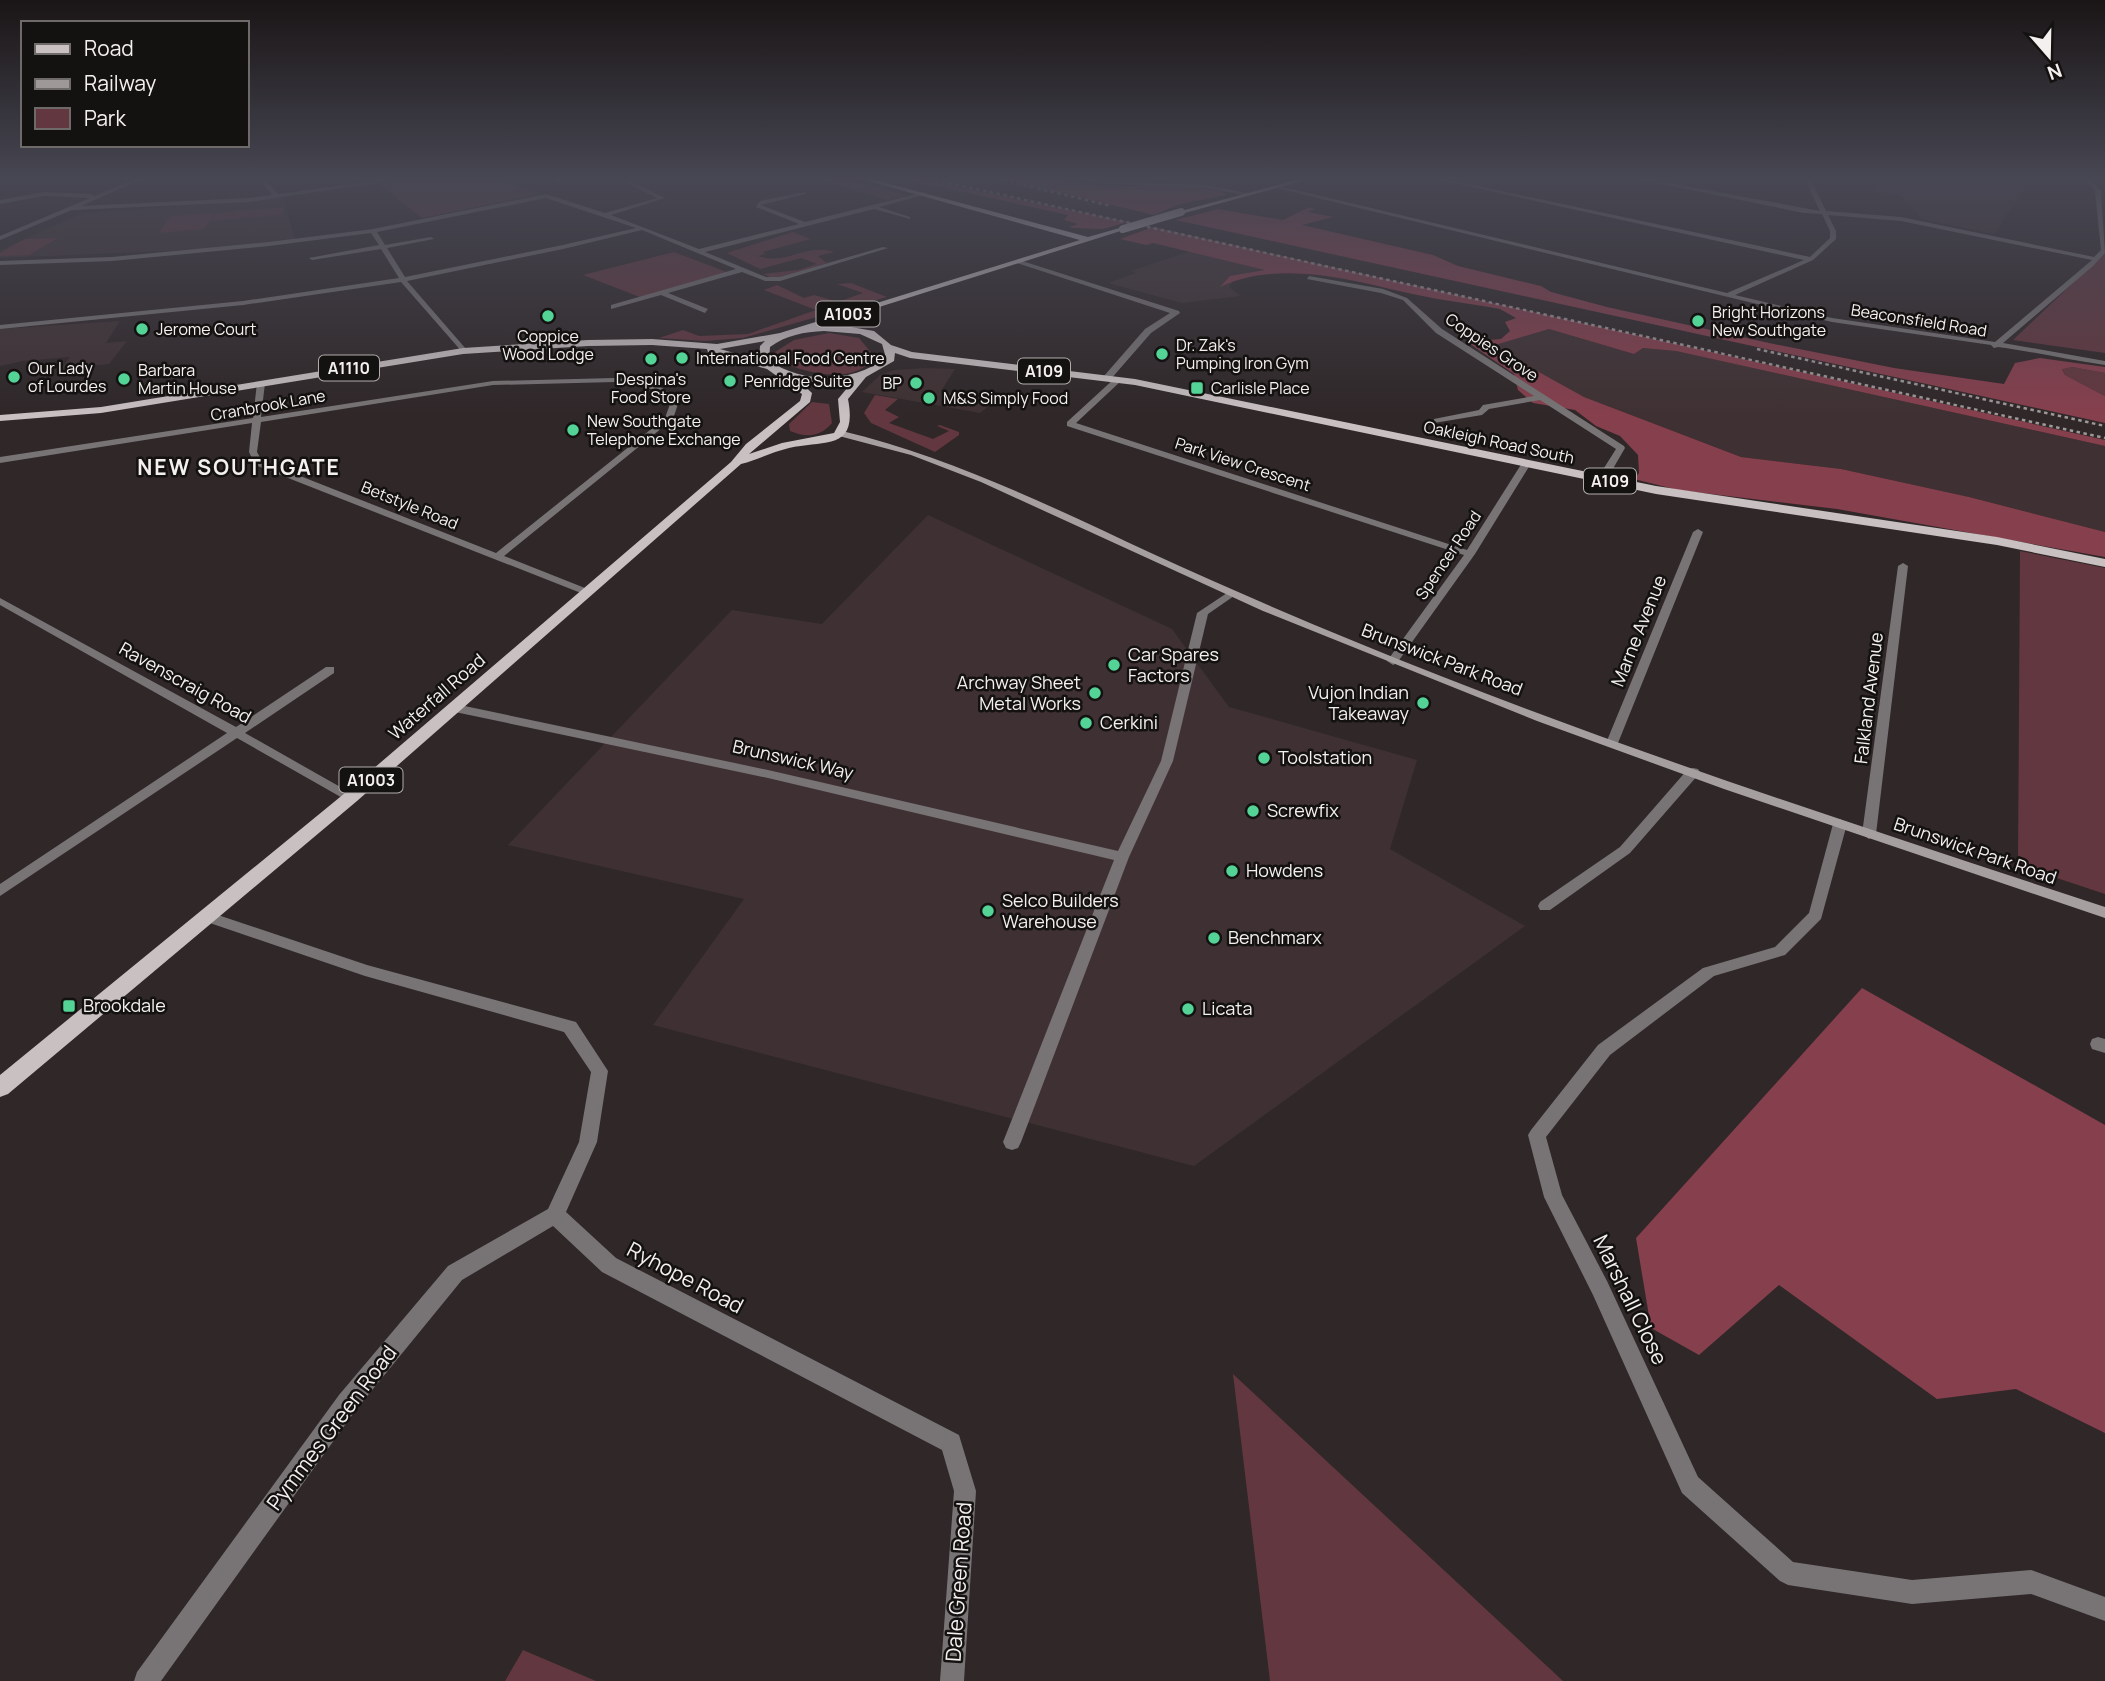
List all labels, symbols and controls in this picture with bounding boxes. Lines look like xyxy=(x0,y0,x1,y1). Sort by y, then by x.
legend xyxy=(21,21,248,147)
north arrow xyxy=(2014,21,2084,91)
text: Road xyxy=(84,34,134,62)
text: N xyxy=(2044,57,2066,87)
text: Railway xyxy=(84,69,156,97)
text: Park xyxy=(84,104,126,132)
street label: Beaconsfield Road xyxy=(1850,298,1988,342)
place label: Bright Horizons New Southgate xyxy=(1712,301,1826,341)
road number: A1003 xyxy=(816,302,880,326)
marker: Coppice Wood Lodge xyxy=(540,308,556,324)
street label: Coppies Grove xyxy=(1441,308,1543,386)
marker: Bright Horizons New Southgate xyxy=(1690,313,1706,329)
place label: Jerome Court xyxy=(156,318,257,340)
marker: Jerome Court xyxy=(134,321,150,337)
place label: Coppice Wood Lodge xyxy=(502,325,594,365)
place label: Dr. Zak's Pumping Iron Gym xyxy=(1176,334,1309,374)
marker: Dr. Zak's Pumping Iron Gym xyxy=(1154,346,1170,362)
place label: International Food Centre xyxy=(696,347,885,369)
marker: International Food Centre xyxy=(674,350,690,366)
marker: Despina's Food Store xyxy=(643,351,659,367)
road number: A1110 xyxy=(319,356,379,380)
place label: Our Lady of Lourdes xyxy=(28,357,106,397)
road number: A109 xyxy=(1018,358,1070,384)
place label: Barbara Martin House xyxy=(138,359,237,399)
place label: Despina's Food Store xyxy=(611,368,691,408)
marker: Our Lady of Lourdes xyxy=(6,369,22,385)
place label: Penridge Suite xyxy=(744,370,852,392)
marker: Barbara Martin House xyxy=(116,371,132,387)
place label: BP xyxy=(883,372,902,394)
marker: Penridge Suite xyxy=(722,373,738,389)
marker: BP xyxy=(908,375,924,391)
place label: Carlisle Place xyxy=(1211,377,1310,399)
marker: Carlisle Place xyxy=(1189,380,1205,396)
street label: Cranbrook Lane xyxy=(209,384,327,426)
place label: M&S Simply Food xyxy=(943,387,1068,409)
marker: M&S Simply Food xyxy=(921,390,937,406)
place label: New Southgate Telephone Exchange xyxy=(587,410,741,450)
street label: Oakleigh Road South xyxy=(1422,415,1576,469)
marker: New Southgate Telephone Exchange xyxy=(565,422,581,438)
street label: Park View Crescent xyxy=(1172,432,1314,496)
district label: NEW SOUTHGATE xyxy=(137,453,341,481)
road number: A109 xyxy=(1584,468,1636,494)
street label: Betstyle Road xyxy=(358,476,462,534)
street label: Spencer Road xyxy=(1410,506,1486,604)
street label: Marne Avenue xyxy=(1605,571,1671,690)
street label: Brunswick Park Road xyxy=(1358,617,1526,701)
street label: Falkland Avenue xyxy=(1848,631,1888,765)
street label: Ravenscraig Road xyxy=(115,636,256,728)
place label: Car Spares Factors xyxy=(1128,642,1219,687)
street label: Waterfall Road xyxy=(383,648,490,745)
marker: Car Spares Factors xyxy=(1106,657,1122,673)
place label: Archway Sheet Metal Works xyxy=(957,670,1081,715)
place label: Vujon Indian Takeaway xyxy=(1308,680,1410,725)
marker: Archway Sheet Metal Works xyxy=(1087,685,1103,701)
marker: Vujon Indian Takeaway xyxy=(1415,695,1431,711)
place label: Cerkini xyxy=(1100,710,1158,734)
marker: Cerkini xyxy=(1078,715,1094,731)
street label: Brunswick Way xyxy=(730,733,857,785)
place label: Toolstation xyxy=(1278,745,1372,769)
marker: Toolstation xyxy=(1256,750,1272,766)
road number: A1003 xyxy=(340,768,402,792)
place label: Screwfix xyxy=(1267,798,1339,822)
marker: Screwfix xyxy=(1245,803,1261,819)
street label: Brunswick Park Road xyxy=(1891,811,2060,889)
place label: Howdens xyxy=(1246,858,1323,882)
marker: Howdens xyxy=(1224,863,1240,879)
place label: Selco Builders Warehouse xyxy=(1002,888,1119,933)
marker: Selco Builders Warehouse xyxy=(980,903,996,919)
place label: Benchmarx xyxy=(1228,925,1322,949)
marker: Benchmarx xyxy=(1206,930,1222,946)
place label: Brookdale xyxy=(83,993,166,1017)
place label: Licata xyxy=(1202,996,1253,1020)
marker: Brookdale xyxy=(61,998,77,1014)
marker: Licata xyxy=(1180,1001,1196,1017)
street label: Marshall Close xyxy=(1587,1230,1674,1369)
street label: Ryhope Road xyxy=(622,1235,749,1319)
street label: Pymmes Green Road xyxy=(260,1339,402,1516)
street label: Dale Green Road xyxy=(938,1501,978,1663)

